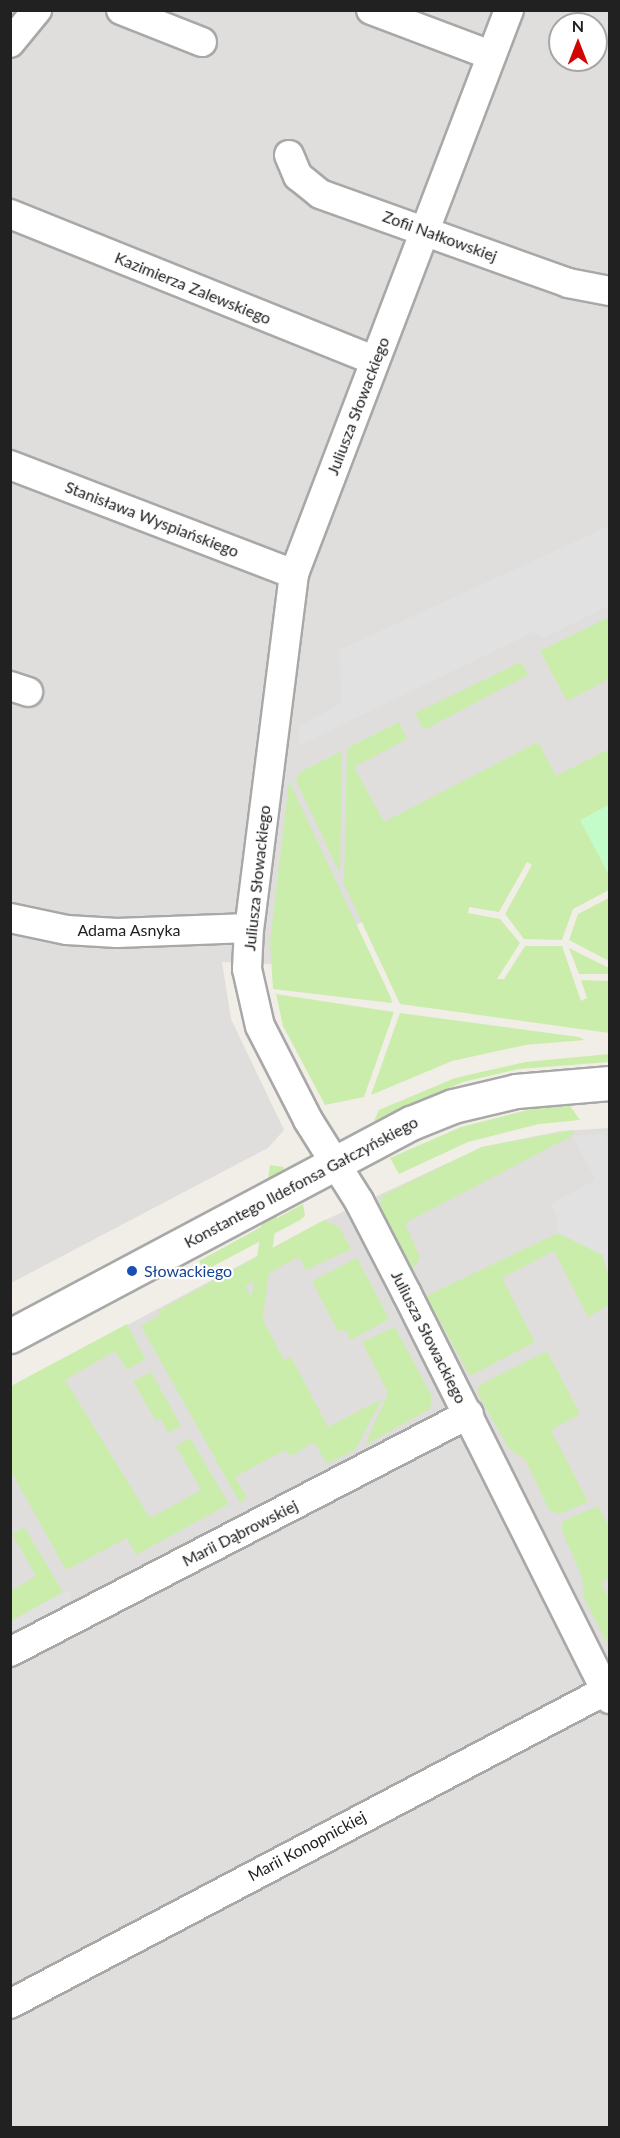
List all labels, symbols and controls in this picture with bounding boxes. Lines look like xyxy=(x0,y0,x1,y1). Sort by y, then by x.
north arrow xyxy=(548,12,608,72)
text: N xyxy=(572,16,584,35)
street label: Zofii Nałkowskiej xyxy=(380,206,500,266)
street label: Kazimierza Zalewskiego xyxy=(112,248,274,328)
street label: Juliusza Słowackiego xyxy=(323,334,393,478)
street label: Stanisława Wyspiańskiego xyxy=(62,477,242,561)
street label: Juliusza Słowackiego xyxy=(240,804,274,952)
street label: Adama Asnyka xyxy=(77,920,181,940)
street label: Konstantego Ildefonsa Gałczyńskiego xyxy=(181,1112,421,1252)
place label: Słowackiego xyxy=(144,1261,232,1281)
marker: Słowackiego xyxy=(125,1264,139,1278)
street label: Juliusza Słowackiego xyxy=(387,1267,471,1407)
street label: Marii Dąbrowskiej xyxy=(179,1496,301,1570)
street label: Marii Konopnickiej xyxy=(245,1807,369,1885)

